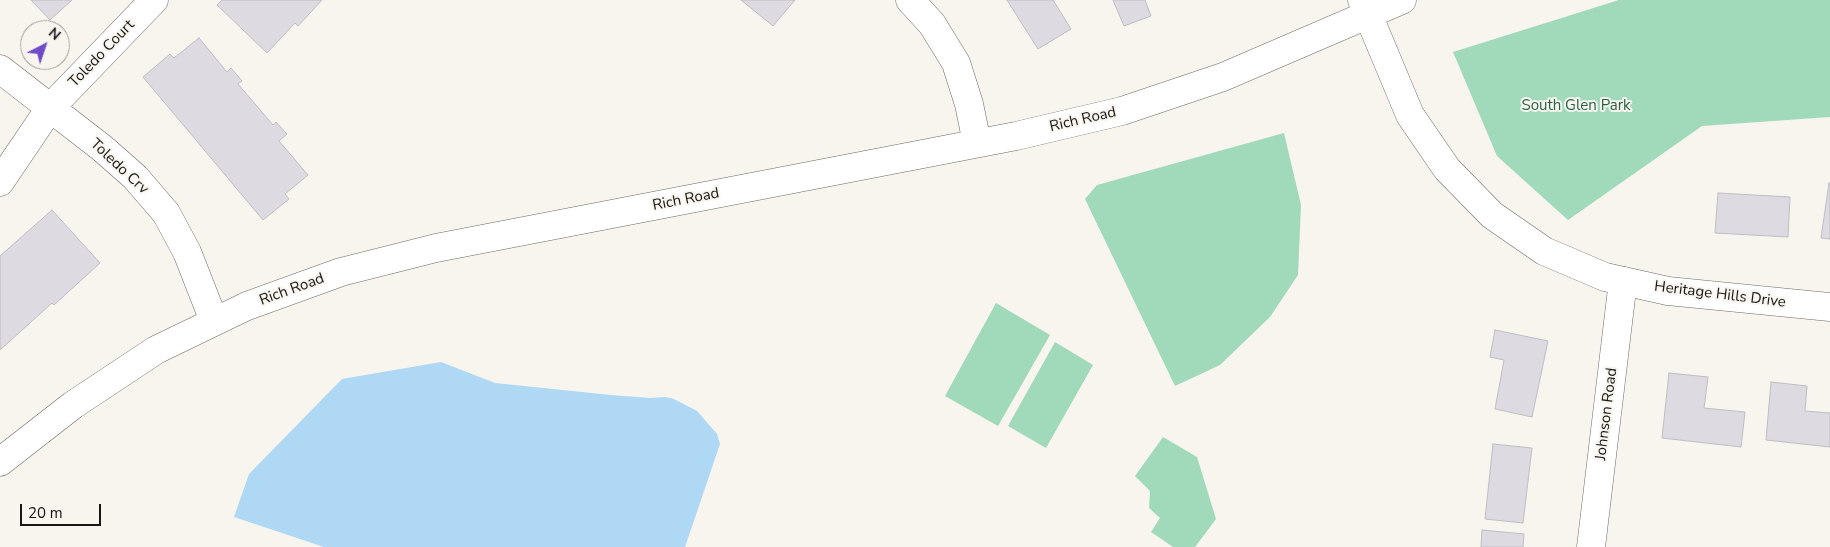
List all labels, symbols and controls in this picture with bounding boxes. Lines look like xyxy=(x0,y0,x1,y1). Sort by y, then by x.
street label: Toledo Court xyxy=(65,17,139,91)
north arrow xyxy=(20,20,70,70)
text: N xyxy=(44,23,65,45)
park label: South Glen Park xyxy=(1521,97,1631,115)
street label: Rich Road xyxy=(1048,104,1118,136)
street label: Toledo Crv xyxy=(86,135,152,199)
street label: Rich Road xyxy=(651,185,721,215)
street label: Rich Road xyxy=(257,270,327,310)
street label: Heritage Hills Drive xyxy=(1653,278,1787,312)
street label: Johnson Road xyxy=(1592,367,1622,461)
scale bar xyxy=(22,494,104,526)
text: 20 m xyxy=(28,503,63,523)

